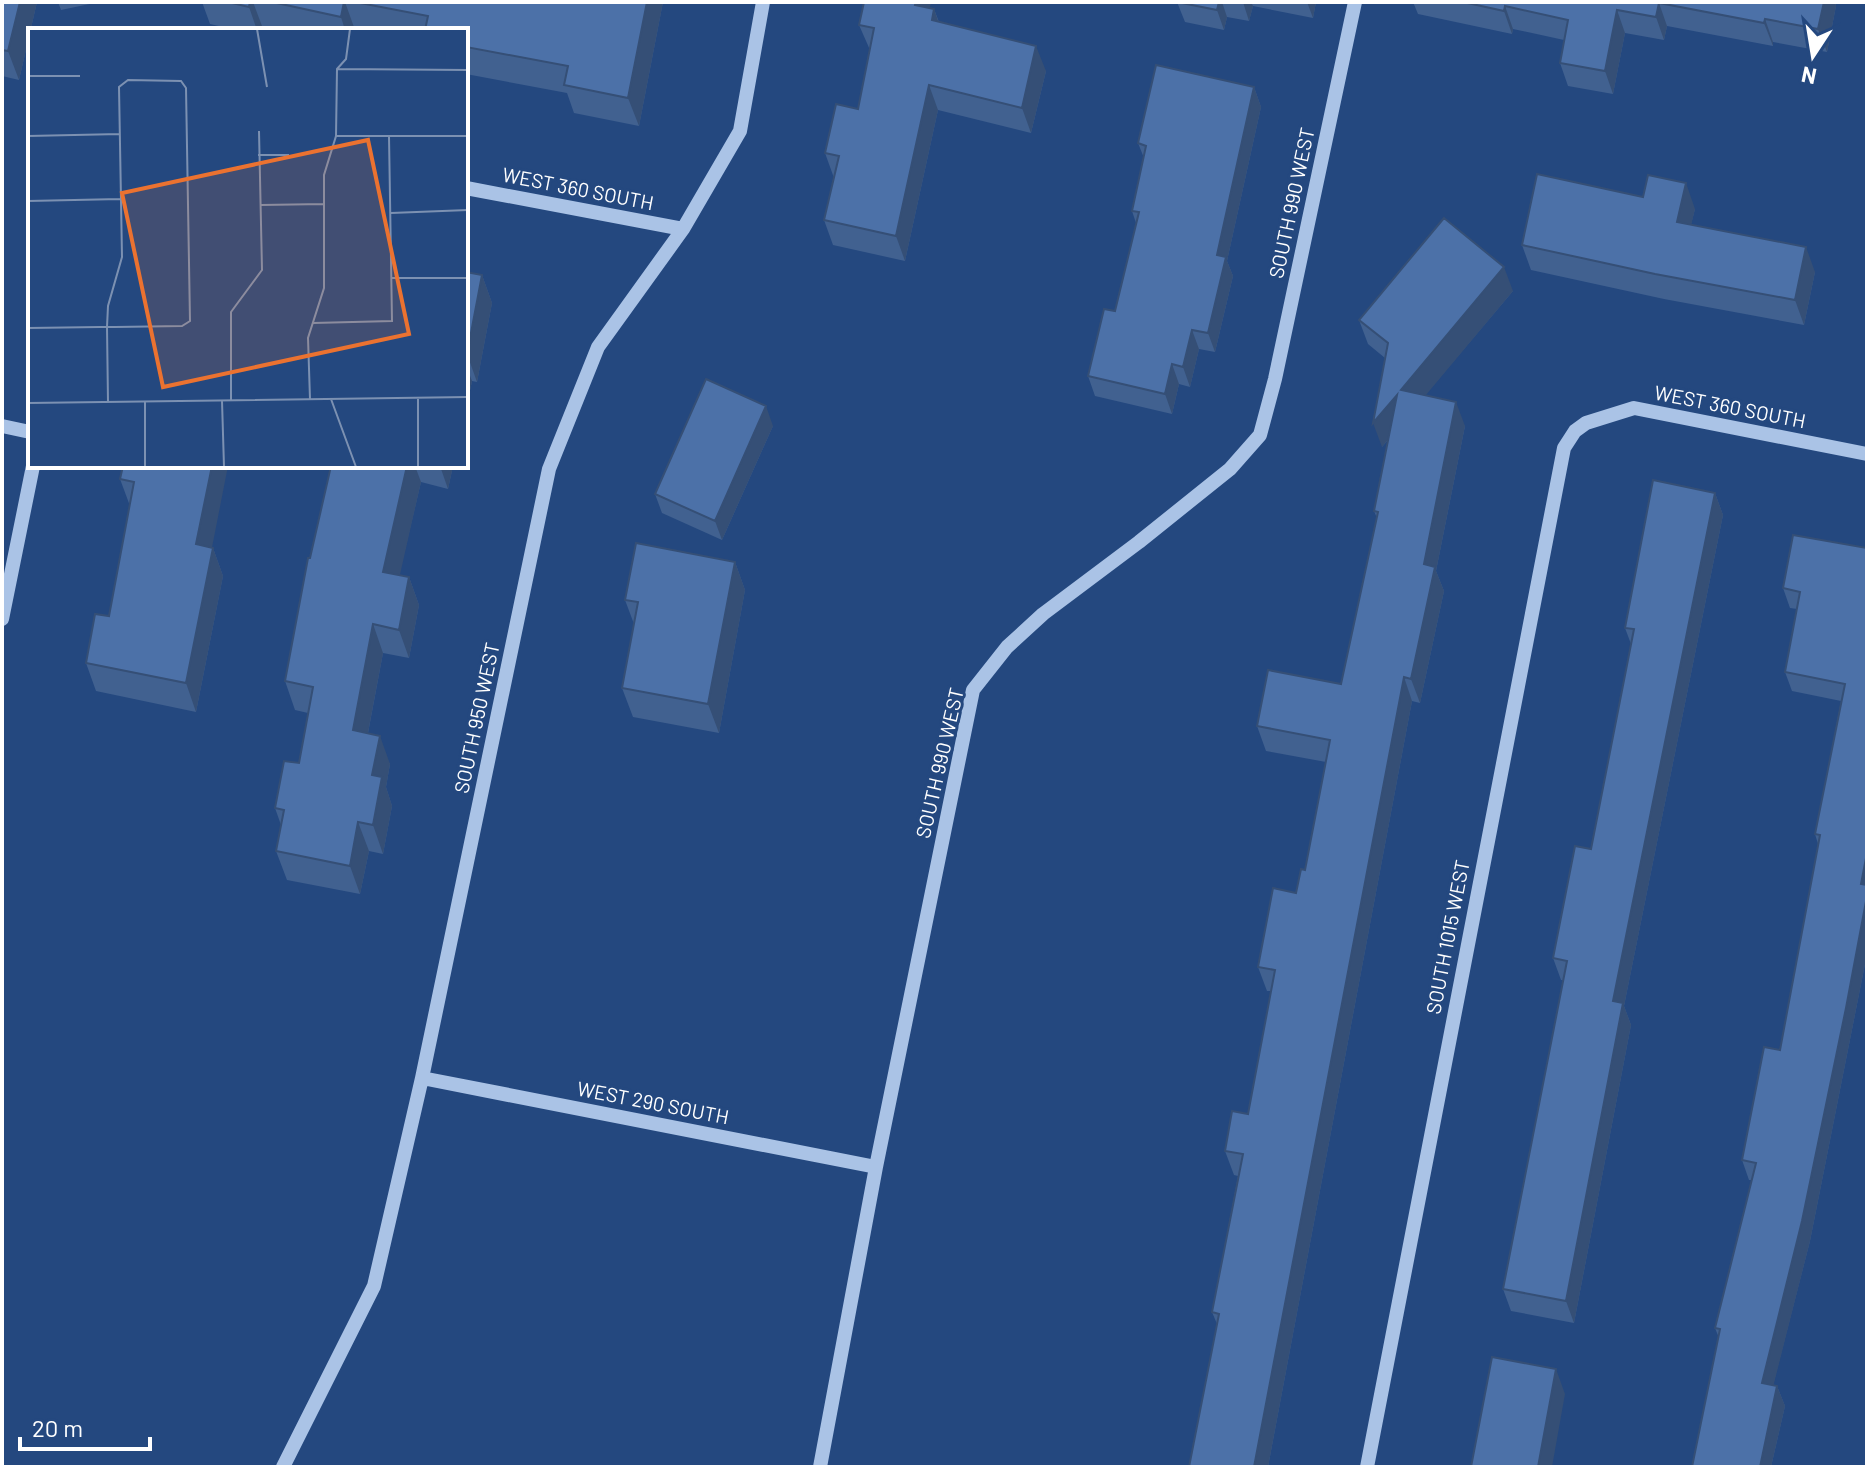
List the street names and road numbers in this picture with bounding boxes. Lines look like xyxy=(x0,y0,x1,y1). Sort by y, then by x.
street label: SOUTH 990 WEST xyxy=(1263,125,1319,280)
street label: WEST 360 SOUTH xyxy=(501,162,656,214)
street label: WEST 360 SOUTH xyxy=(1653,380,1808,432)
street label: SOUTH 950 WEST xyxy=(448,640,504,795)
street label: SOUTH 990 WEST xyxy=(910,685,968,840)
street label: SOUTH 1015 WEST xyxy=(1420,858,1474,1016)
street label: WEST 290 SOUTH xyxy=(575,1076,731,1128)

